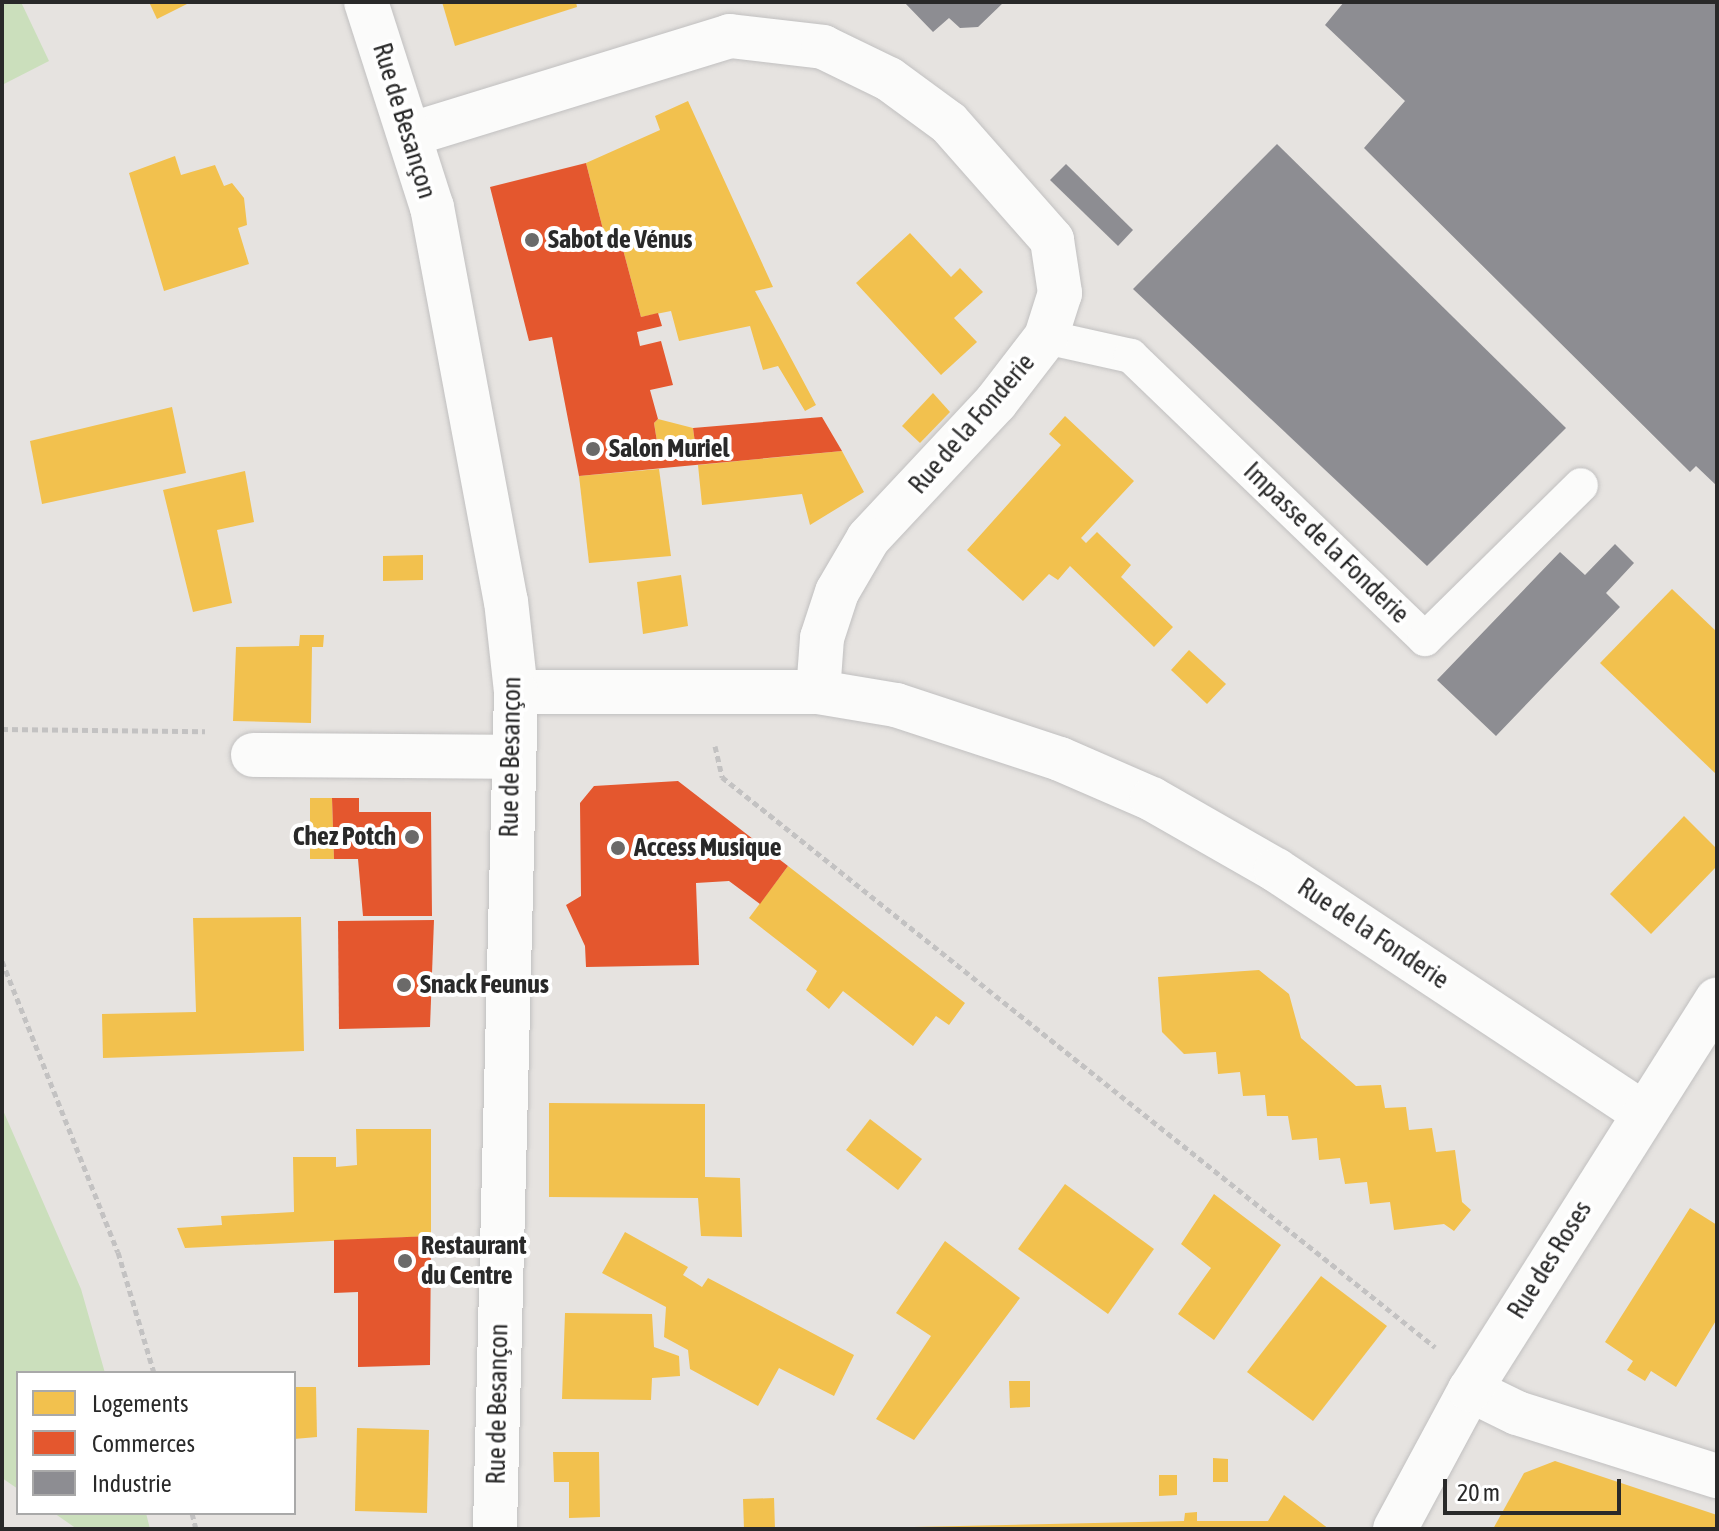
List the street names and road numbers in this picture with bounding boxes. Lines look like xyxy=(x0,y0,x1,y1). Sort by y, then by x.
street label: Rue de Besançon xyxy=(366,39,442,203)
street label: Rue de la Fonderie xyxy=(903,348,1041,500)
street label: Impasse de la Fonderie xyxy=(1237,456,1415,630)
street label: Rue de Besançon xyxy=(494,676,528,838)
street label: Rue de la Fonderie xyxy=(1292,872,1454,996)
street label: Rue des Roses xyxy=(1501,1195,1599,1325)
street label: Rue de Besançon xyxy=(481,1323,515,1485)

